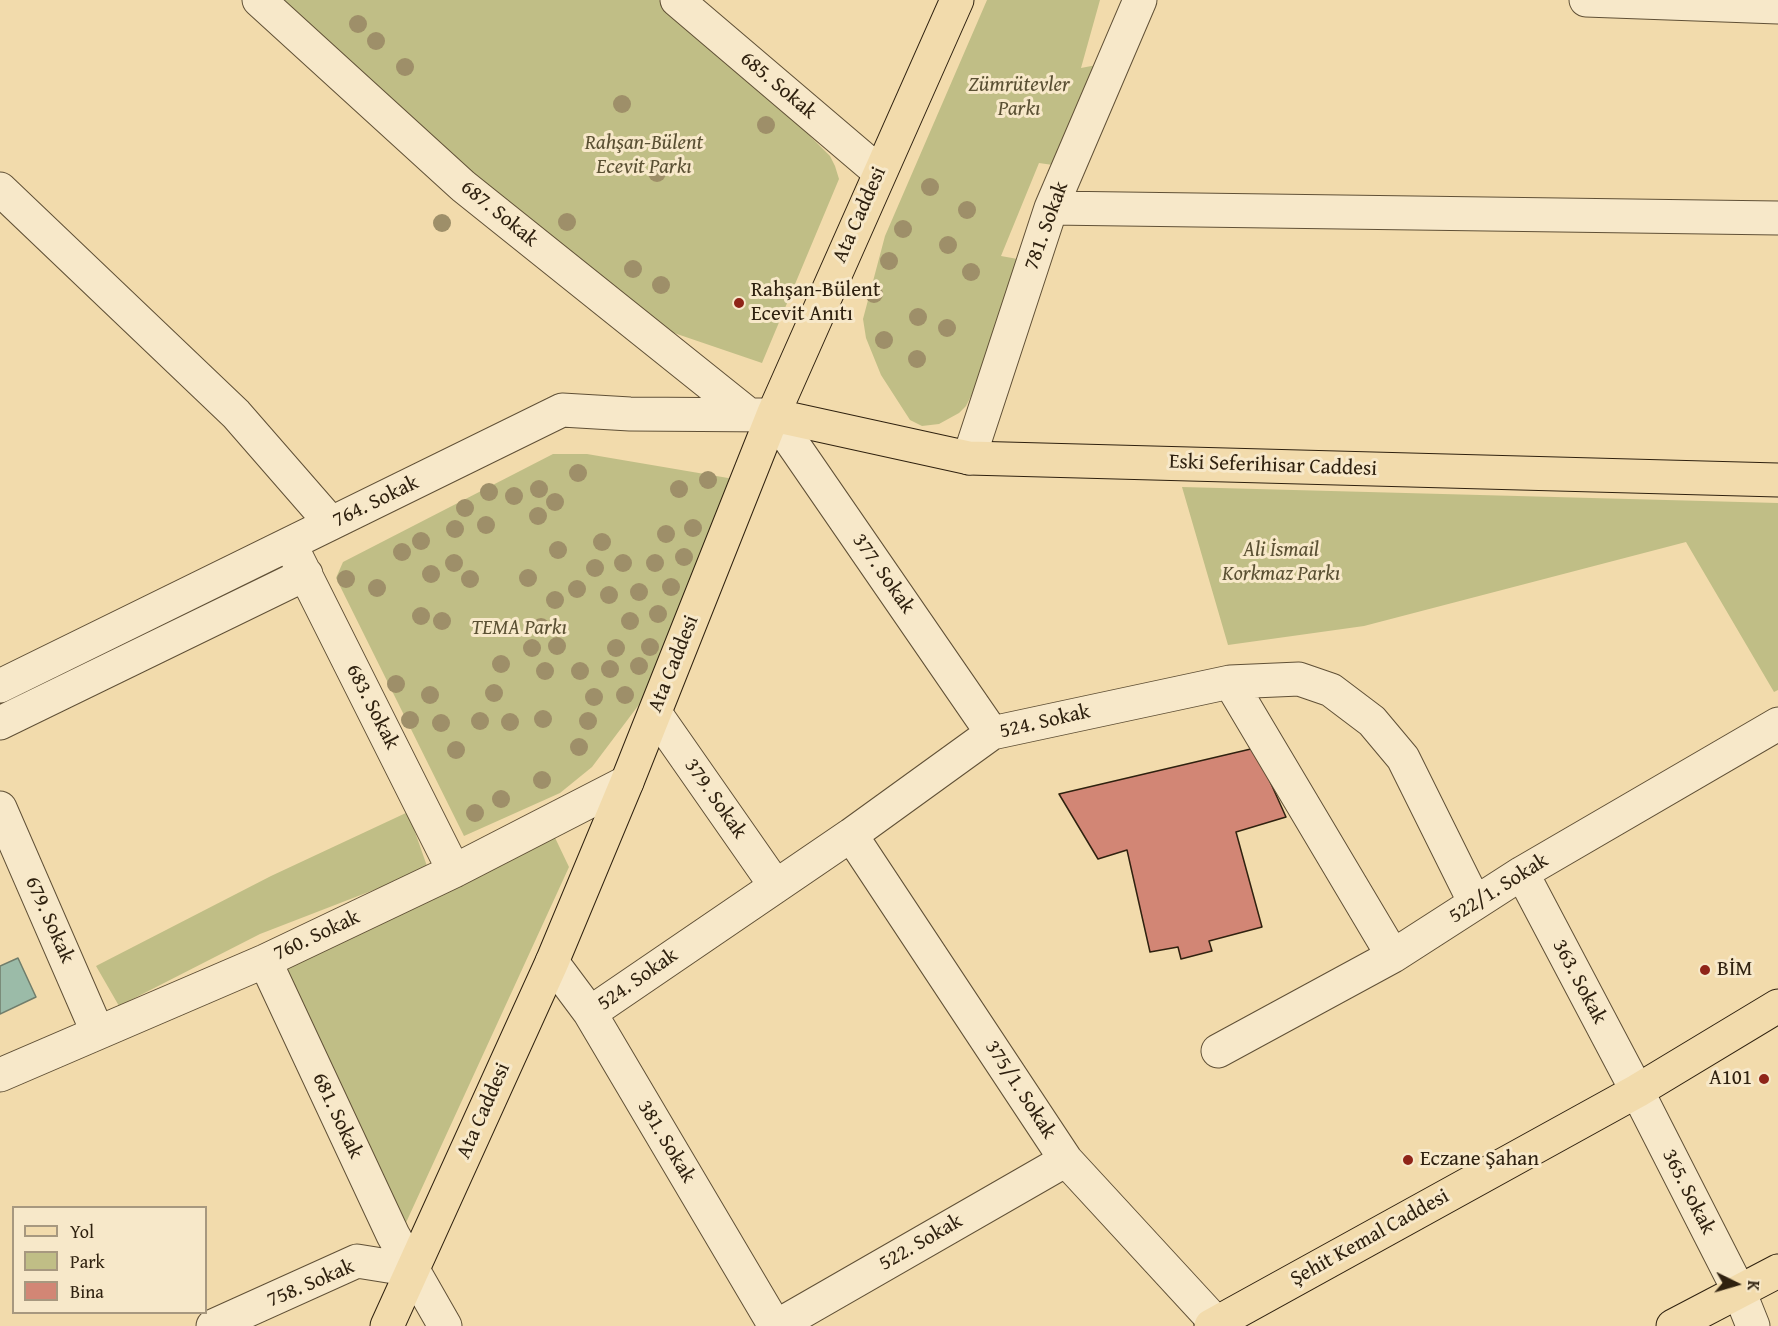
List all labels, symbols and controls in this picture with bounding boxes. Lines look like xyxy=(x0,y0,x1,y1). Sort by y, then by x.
street label: 685. Sokak xyxy=(735,47,821,125)
park label: Zümrütevler Parkı xyxy=(968,73,1070,123)
park label: Rahşan-Bülent Ecevit Parkı xyxy=(585,131,703,181)
street label: Ata Caddesi xyxy=(828,163,892,267)
street label: 687. Sokak xyxy=(455,175,543,253)
street label: 781. Sokak xyxy=(1019,178,1075,274)
place label: Rahşan-Bülent Ecevit Anıtı xyxy=(751,278,880,328)
marker: Rahşan-Bülent Ecevit Anıtı xyxy=(732,296,746,310)
street label: Eski Seferihisar Caddesi xyxy=(1168,450,1378,482)
street label: 764. Sokak xyxy=(329,470,423,534)
street label: 377. Sokak xyxy=(846,529,920,619)
park label: Ali İsmail Korkmaz Parkı xyxy=(1222,538,1340,588)
street label: Ata Caddesi xyxy=(643,612,705,716)
park label: TEMA Parkı xyxy=(471,616,567,642)
street label: 683. Sokak xyxy=(340,660,404,754)
street label: 524. Sokak xyxy=(997,699,1093,745)
street label: 379. Sokak xyxy=(678,754,752,844)
street label: 522/1. Sokak xyxy=(1445,849,1553,929)
street label: 679. Sokak xyxy=(19,873,79,967)
street label: 760. Sokak xyxy=(270,905,364,967)
street label: 363. Sokak xyxy=(1546,935,1612,1029)
street label: 524. Sokak xyxy=(593,943,683,1017)
place label: BİM xyxy=(1717,957,1753,983)
marker: BİM xyxy=(1698,963,1712,977)
street label: 375/1. Sokak xyxy=(979,1036,1061,1144)
street label: Ata Caddesi xyxy=(452,1059,516,1163)
place label: A101 xyxy=(1709,1066,1752,1092)
street label: 681. Sokak xyxy=(306,1069,368,1163)
marker: A101 xyxy=(1757,1072,1771,1086)
street label: 381. Sokak xyxy=(631,1096,701,1188)
street label: 365. Sokak xyxy=(1656,1145,1720,1239)
place label: Eczane Şahan xyxy=(1420,1147,1539,1173)
marker: Eczane Şahan xyxy=(1401,1153,1415,1167)
street label: Şehit Kemal Caddesi xyxy=(1286,1184,1454,1292)
legend xyxy=(12,1206,207,1314)
street label: 522. Sokak xyxy=(875,1209,967,1277)
text: Yol xyxy=(70,1218,94,1245)
text: Park xyxy=(70,1248,105,1275)
street label: 758. Sokak xyxy=(264,1254,358,1314)
north arrow xyxy=(1706,1254,1766,1314)
text: Bina xyxy=(70,1278,104,1305)
text: K xyxy=(1742,1279,1766,1292)

